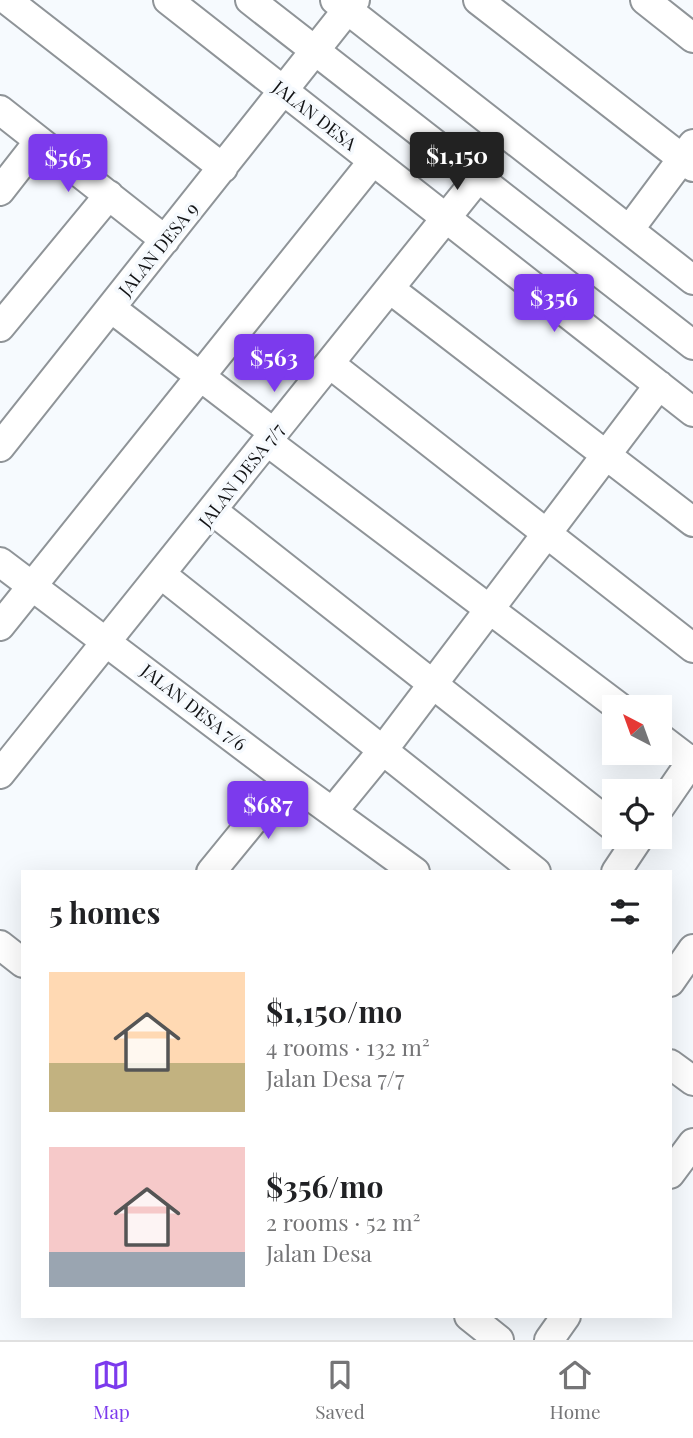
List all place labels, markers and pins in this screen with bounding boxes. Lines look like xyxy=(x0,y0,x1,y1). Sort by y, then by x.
pin: $1,150 xyxy=(400,132,514,192)
pin: $565 xyxy=(27,134,109,194)
pin: $356 xyxy=(513,274,595,334)
pin: $563 xyxy=(233,334,315,394)
pin: $687 xyxy=(227,782,309,841)

